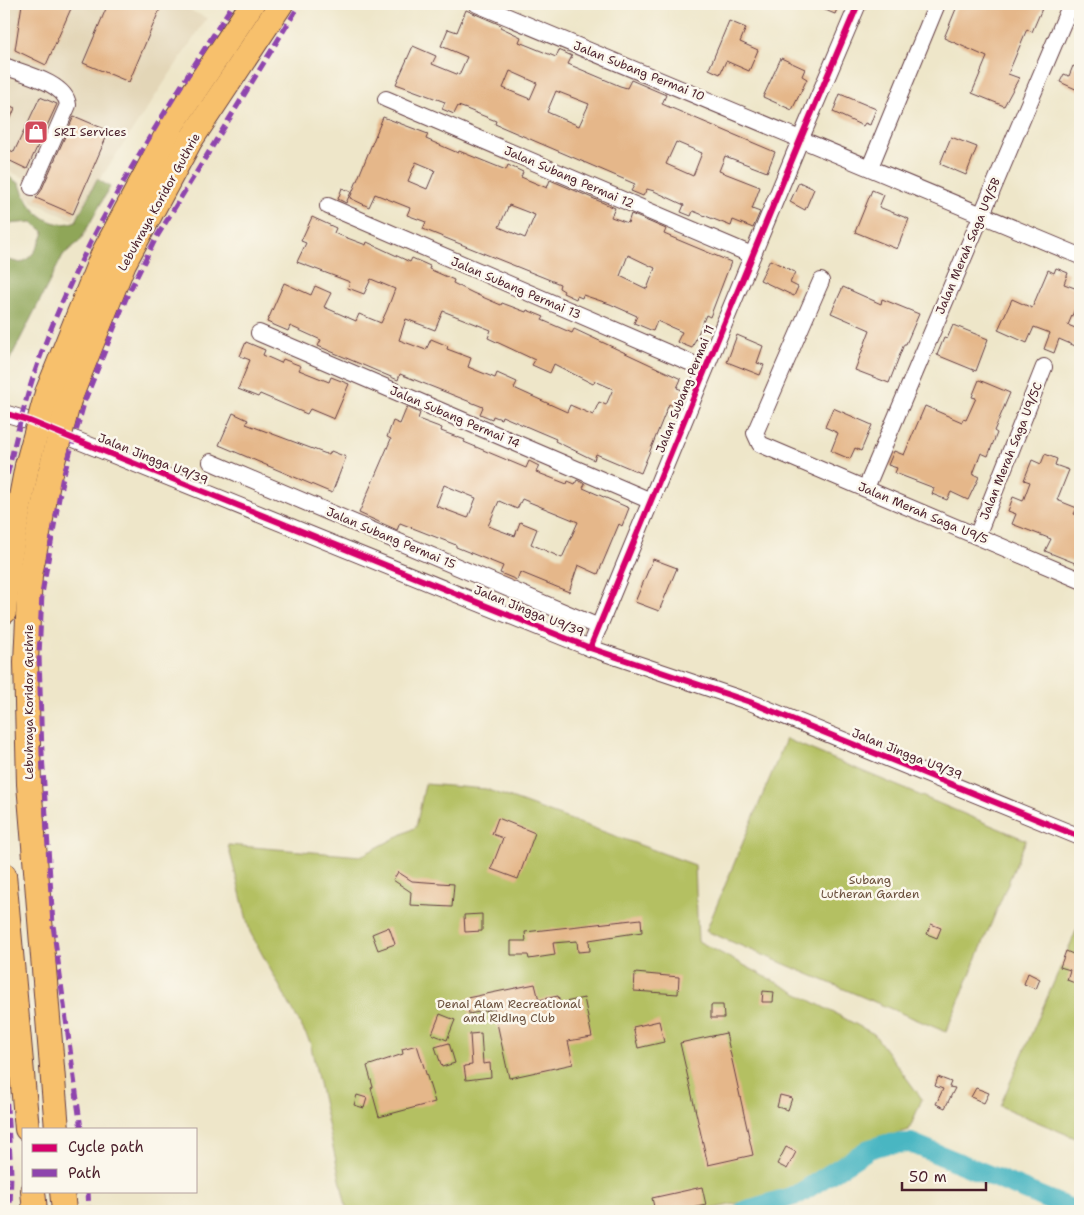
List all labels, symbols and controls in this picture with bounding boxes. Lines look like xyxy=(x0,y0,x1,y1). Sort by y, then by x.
street label: Jalan Subang Permai 10 xyxy=(571,37,707,105)
shop icon: SRI Services xyxy=(23,119,49,145)
place label: SRI Services xyxy=(54,124,127,140)
street label: Lebuhraya Koridor Guthrie xyxy=(114,130,204,274)
street label: Jalan Subang Permai 12 xyxy=(502,142,636,212)
street label: Jalan Merah Saga U9/5B xyxy=(932,175,1004,317)
street label: Jalan Subang Permai 13 xyxy=(449,253,583,323)
street label: Jalan Subang Permai 11 xyxy=(652,323,718,455)
street label: Jalan Merah Saga U9/5C xyxy=(976,380,1046,522)
street label: Jalan Subang Permai 14 xyxy=(388,382,522,452)
street label: Jalan Jingga U9/39 xyxy=(96,430,210,488)
street label: Jalan Merah Saga U9/5 xyxy=(856,478,990,548)
street label: Jalan Subang Permai 15 xyxy=(324,503,458,573)
street label: Jalan Jingga U9/39 xyxy=(472,582,586,640)
street label: Lebuhraya Koridor Guthrie xyxy=(21,624,37,780)
street label: Jalan Jingga U9/39 xyxy=(850,725,964,783)
park label: Subang Lutheran Garden xyxy=(821,872,919,902)
park label: Denai Alam Recreational and Riding Club xyxy=(437,996,581,1026)
legend xyxy=(22,1128,198,1192)
text: Cycle path xyxy=(68,1137,144,1157)
scale bar xyxy=(902,1160,985,1192)
text: Path xyxy=(68,1163,101,1183)
text: 50 m xyxy=(909,1167,947,1187)

